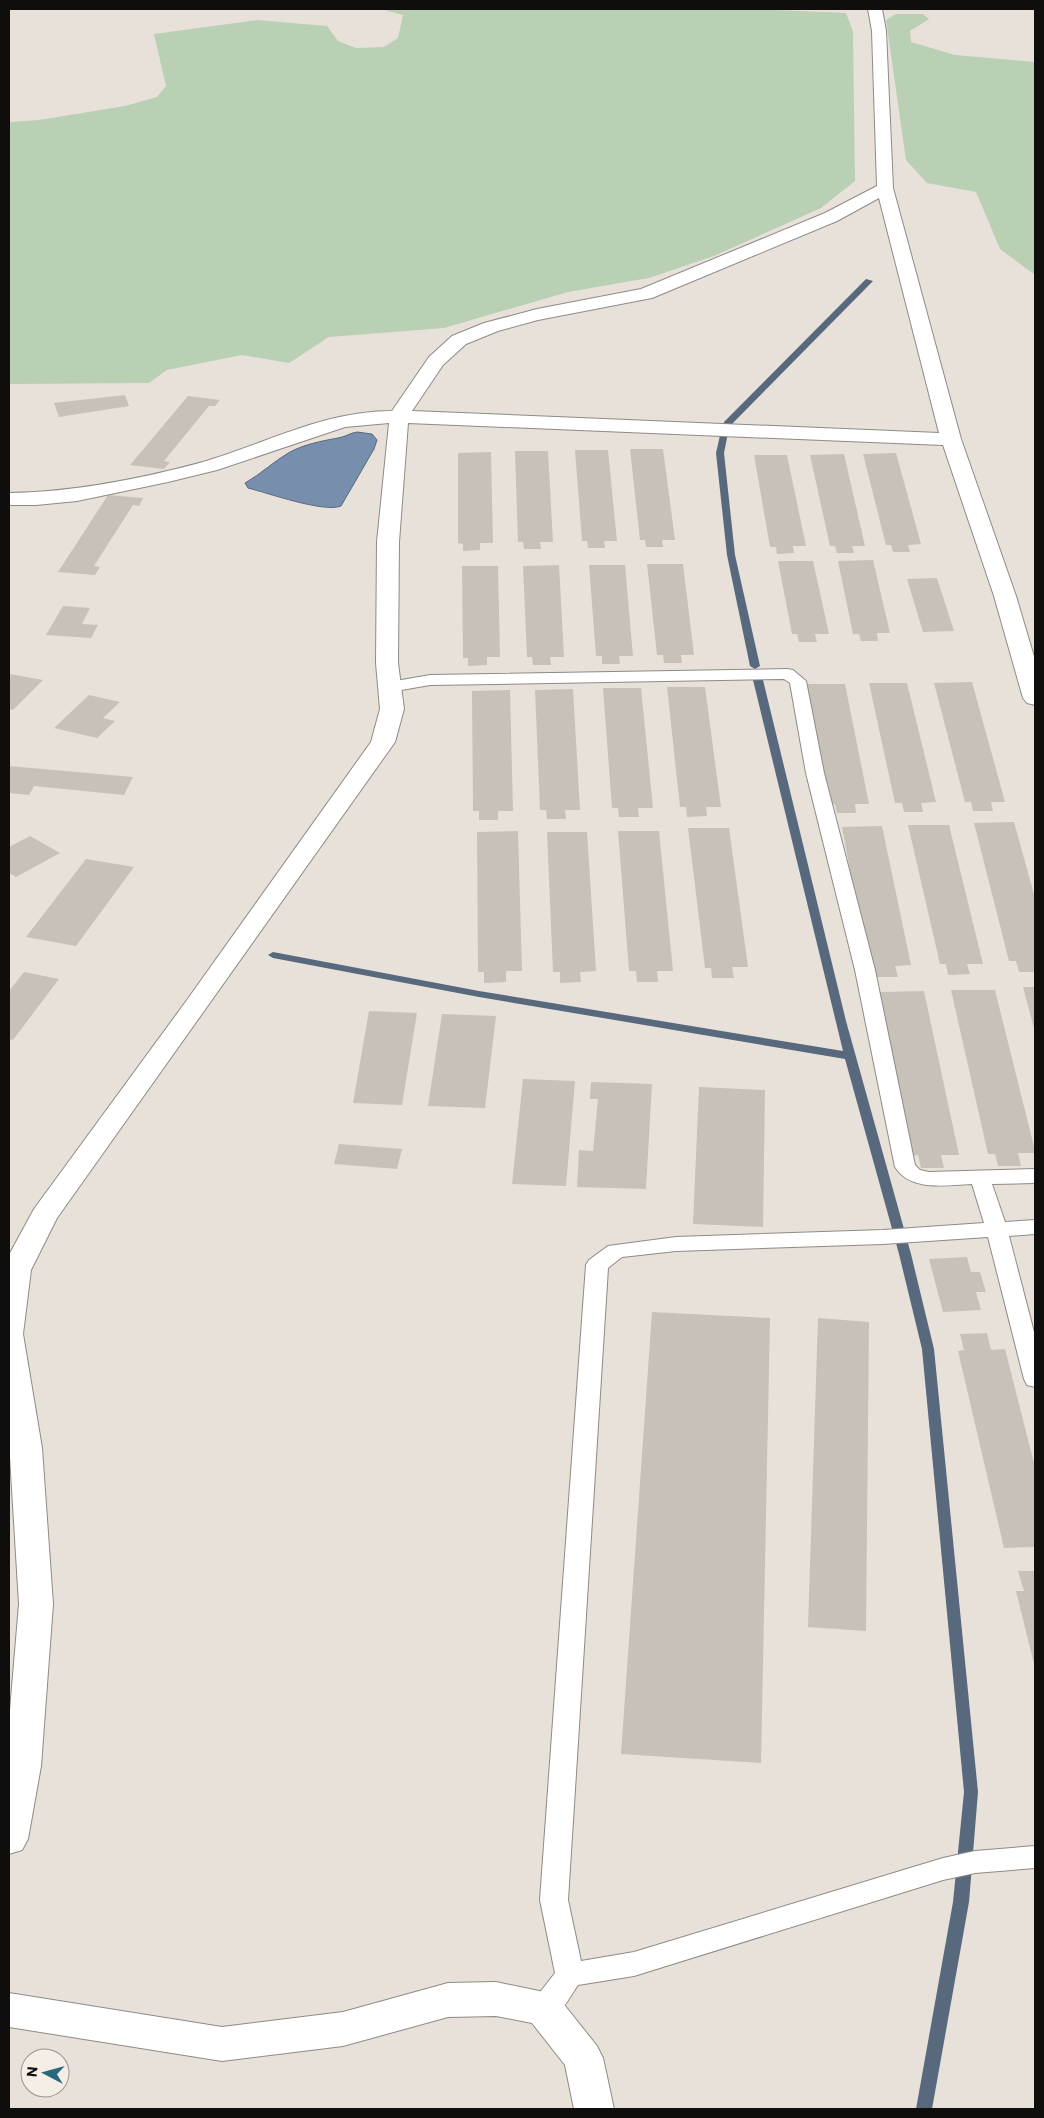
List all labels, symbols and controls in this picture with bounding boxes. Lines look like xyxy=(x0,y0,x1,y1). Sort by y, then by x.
north arrow xyxy=(20,2048,70,2098)
text: N xyxy=(23,2065,41,2078)

